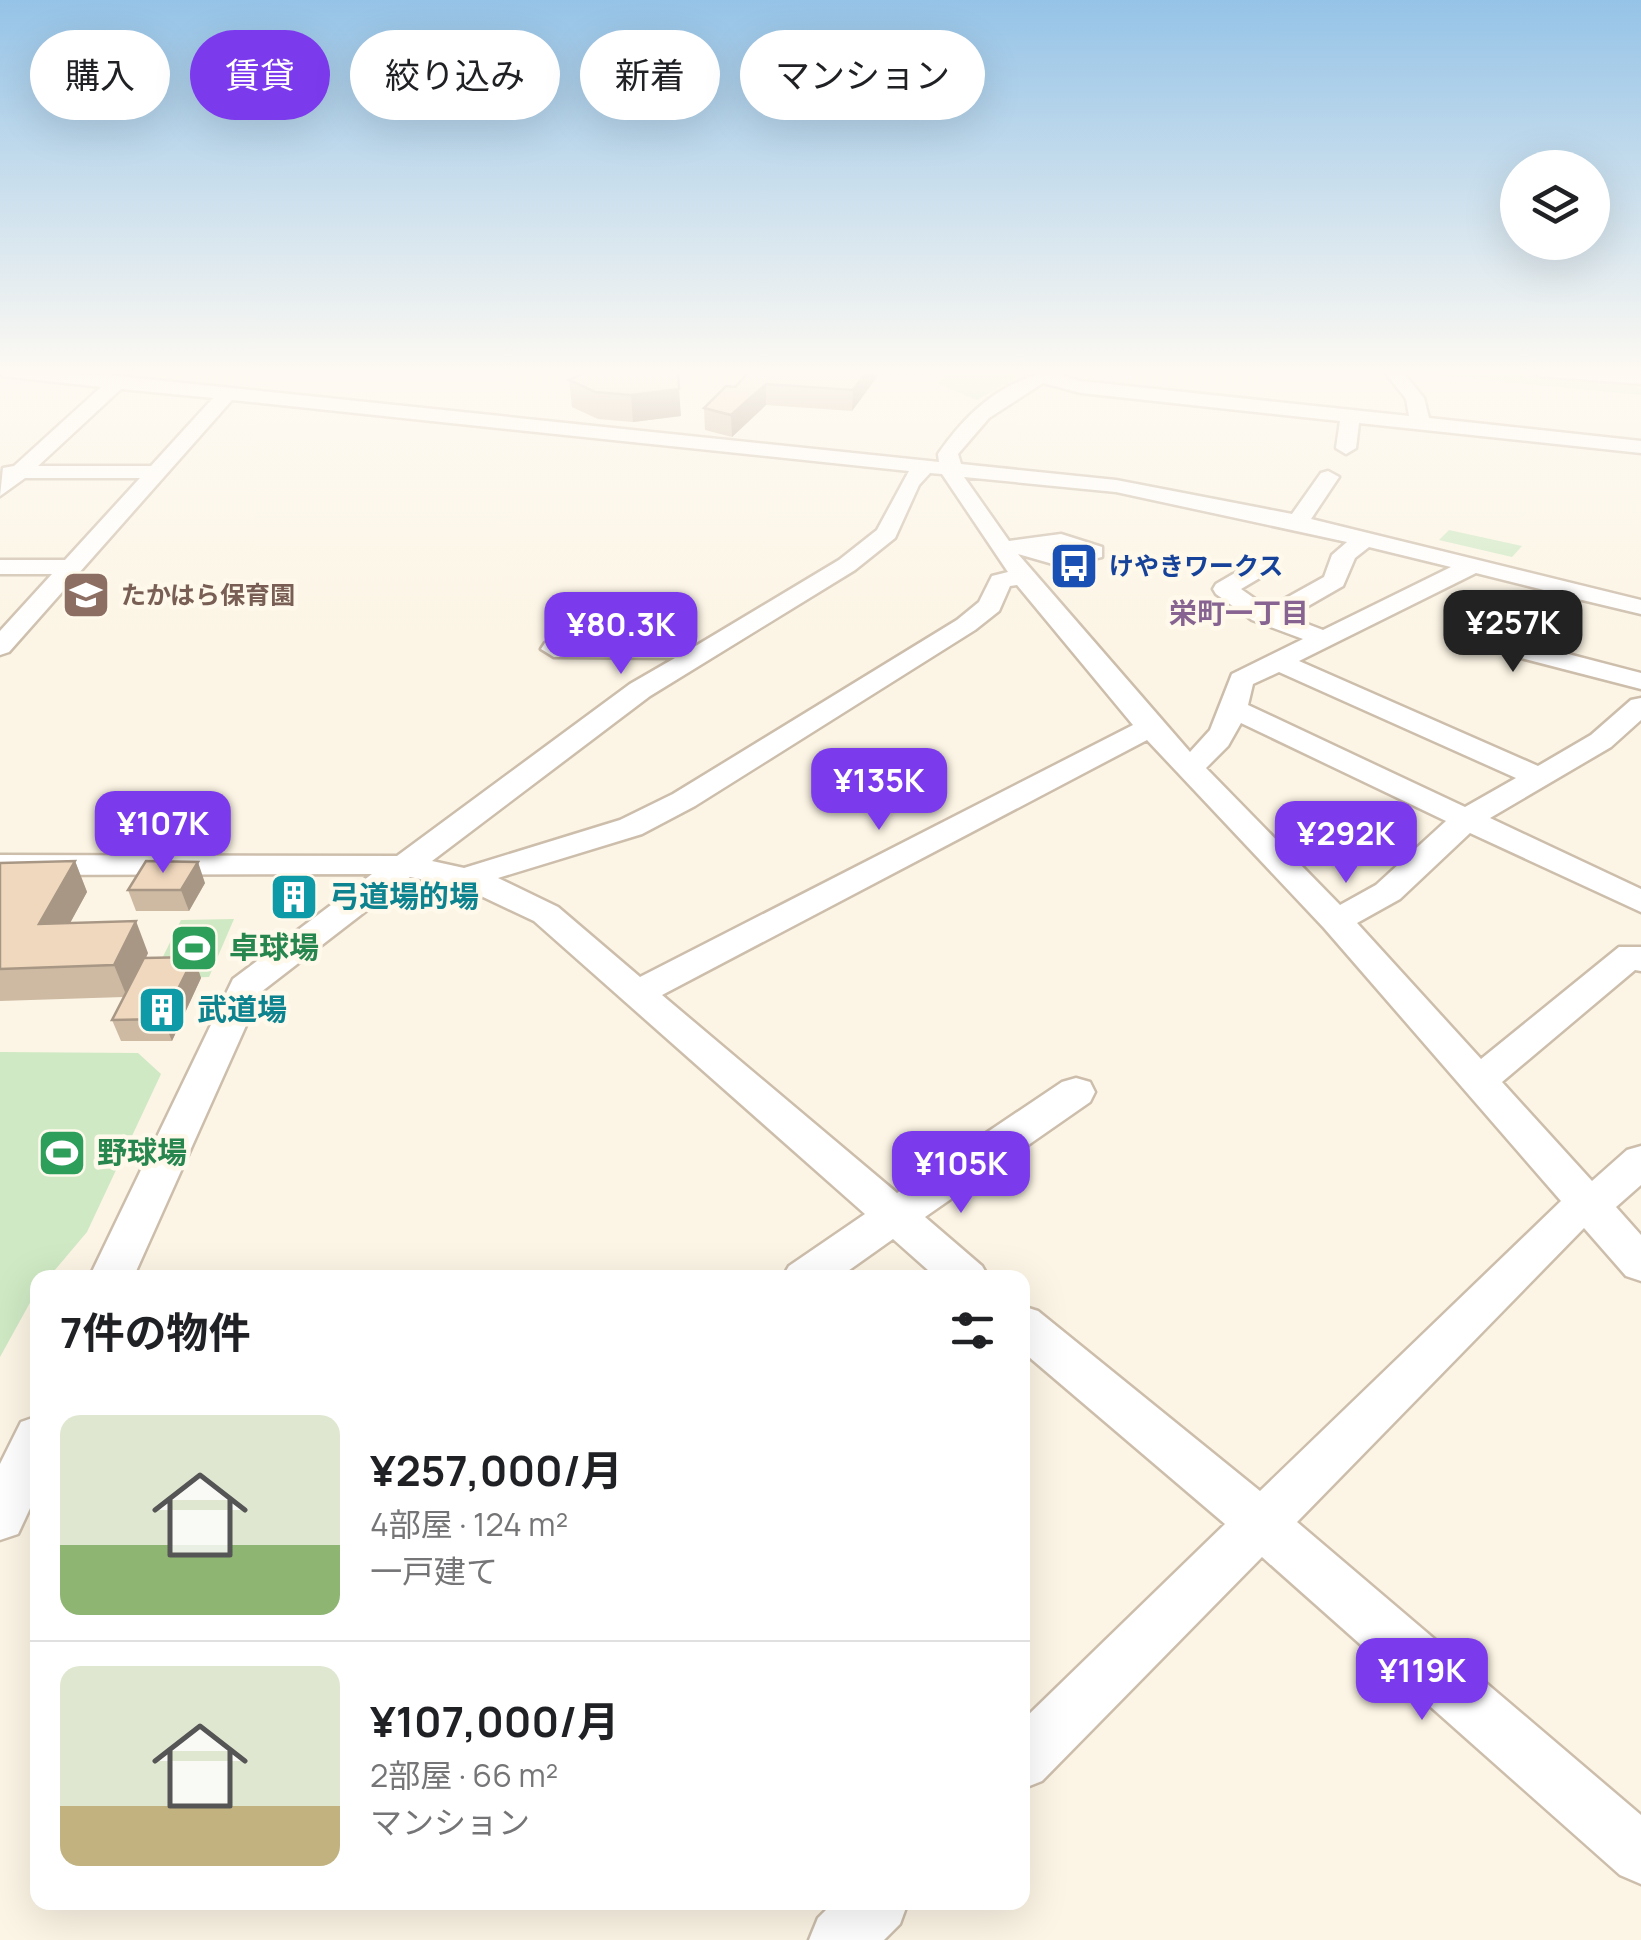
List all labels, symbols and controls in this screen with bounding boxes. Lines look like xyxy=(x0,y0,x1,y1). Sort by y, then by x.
chip: 購入 xyxy=(30,30,170,120)
chip: 賃貸 xyxy=(190,30,330,120)
chip: 絞り込み xyxy=(350,30,560,120)
chip: 新着 xyxy=(580,30,720,120)
chip: マンション xyxy=(740,30,985,120)
map controls xyxy=(1500,150,1610,260)
button: layers xyxy=(1500,150,1610,260)
bus stop icon: けやきワークス xyxy=(1048,540,1100,592)
place label: けやきワークス xyxy=(1109,548,1283,583)
school or university icon: たかはら保育園 xyxy=(60,569,112,621)
place label: たかはら保育園 xyxy=(121,577,295,612)
pin: ¥257K xyxy=(1443,590,1583,675)
pin: ¥80.3K xyxy=(540,592,702,677)
district label: 栄町一丁目 xyxy=(1169,593,1309,631)
text: ¥257K xyxy=(1465,600,1561,644)
text: ¥80.3K xyxy=(566,602,676,646)
pin: ¥135K xyxy=(809,748,949,833)
text: ¥135K xyxy=(833,758,925,802)
pin: ¥107K xyxy=(93,791,233,876)
text: ¥107K xyxy=(117,801,209,845)
pin: ¥292K xyxy=(1276,801,1416,886)
text: ¥292K xyxy=(1297,811,1395,855)
building icon: 弓道場的場 xyxy=(268,871,320,923)
place label: 弓道場的場 xyxy=(329,875,479,916)
sports icon: 卓球場 xyxy=(168,922,220,974)
place label: 卓球場 xyxy=(229,926,319,967)
building icon: 武道場 xyxy=(136,984,188,1036)
place label: 武道場 xyxy=(197,988,287,1029)
sports icon: 野球場 xyxy=(36,1127,88,1179)
place label: 野球場 xyxy=(97,1131,187,1172)
pin: ¥105K xyxy=(891,1131,1031,1216)
text: ¥105K xyxy=(914,1141,1008,1185)
text: 7件の物件 xyxy=(60,1303,250,1361)
icon: filters xyxy=(945,1303,1000,1358)
text: ¥257,000/月 xyxy=(370,1441,623,1499)
icon: home xyxy=(140,1455,260,1575)
text: 4部屋 · 124 m² xyxy=(370,1502,568,1546)
text: 一戸建て xyxy=(370,1549,498,1593)
pin: ¥119K xyxy=(1352,1638,1492,1723)
text: ¥119K xyxy=(1378,1648,1466,1692)
text: ¥107,000/月 xyxy=(370,1692,619,1750)
icon: home xyxy=(140,1706,260,1826)
text: 2部屋 · 66 m² xyxy=(370,1753,558,1797)
text: マンション xyxy=(370,1800,530,1844)

